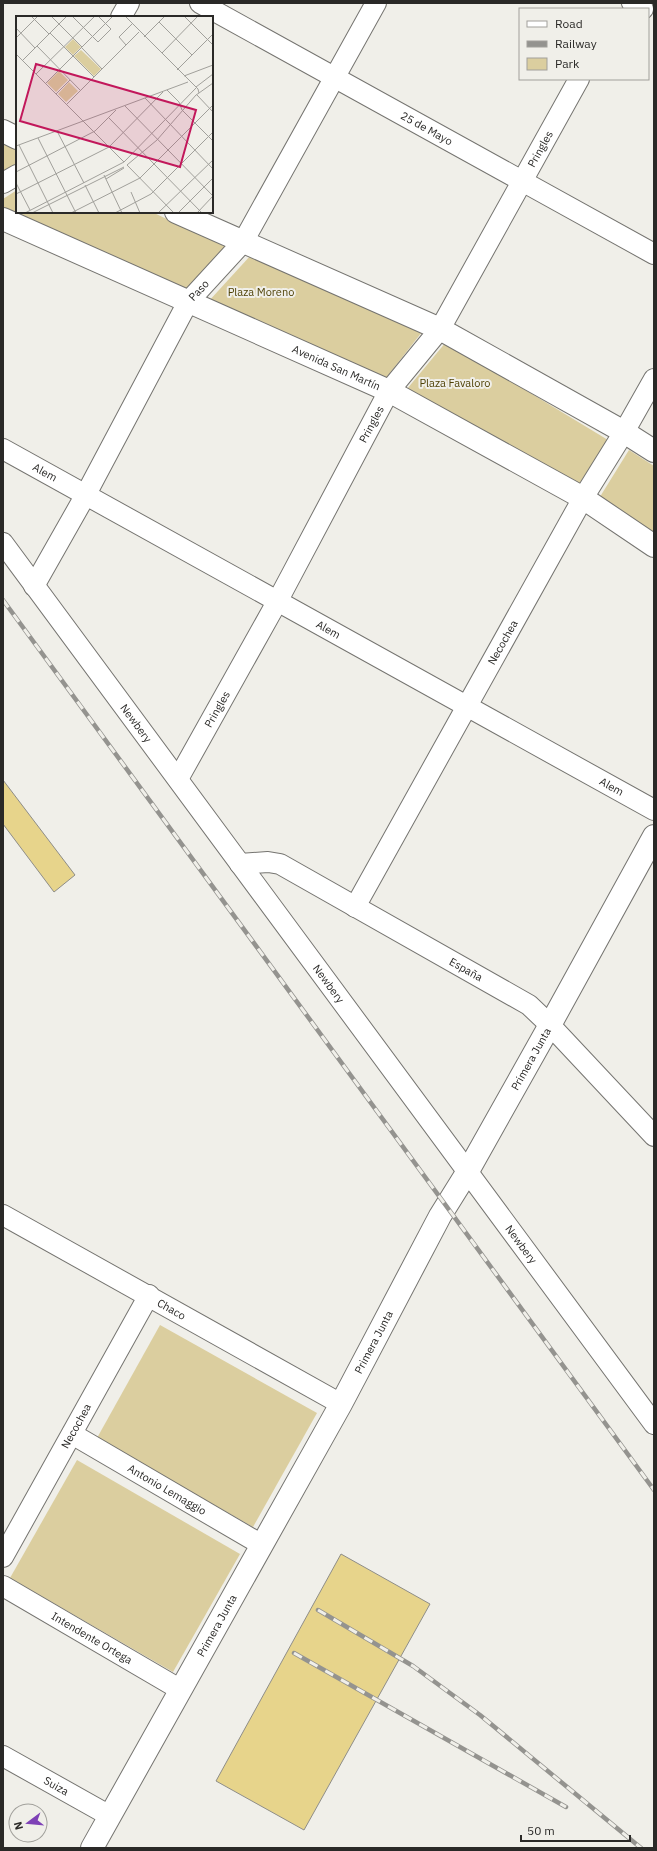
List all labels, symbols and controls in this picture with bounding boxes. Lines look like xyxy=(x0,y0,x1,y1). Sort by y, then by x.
legend xyxy=(519,8,649,80)
inset map xyxy=(16,16,213,213)
text: Road xyxy=(555,16,583,31)
text: Railway xyxy=(555,36,597,51)
text: Park xyxy=(555,56,580,71)
street label: 25 de Mayo xyxy=(398,108,455,148)
street label: Pringles xyxy=(524,128,556,170)
street label: Paso xyxy=(185,277,212,304)
park label: Plaza Moreno xyxy=(228,285,294,299)
street label: Avenida San Martín xyxy=(290,342,383,393)
park label: Plaza Favaloro xyxy=(419,376,491,390)
street label: Pringles xyxy=(356,403,387,445)
street label: Alem xyxy=(30,460,60,485)
street label: Alem xyxy=(314,617,343,642)
street label: Necochea xyxy=(484,617,521,667)
street label: Pringles xyxy=(201,688,233,730)
street label: Newbery xyxy=(117,701,155,746)
street label: Alem xyxy=(597,774,626,799)
street label: España xyxy=(447,954,485,984)
street label: Newbery xyxy=(310,962,348,1006)
street label: Primera Junta xyxy=(508,1025,554,1093)
street label: Newbery xyxy=(502,1222,540,1267)
street label: Chaco xyxy=(155,1296,188,1323)
street label: Primera Junta xyxy=(351,1308,396,1376)
street label: Necochea xyxy=(58,1401,94,1451)
street label: Antonio Lemaggio xyxy=(125,1461,209,1518)
street label: Primera Junta xyxy=(194,1592,240,1659)
street label: Intendente Ortega xyxy=(49,1609,135,1667)
street label: Suiza xyxy=(41,1773,71,1798)
north arrow xyxy=(8,1803,48,1843)
scale bar xyxy=(521,1817,630,1843)
text: N xyxy=(11,1820,26,1832)
text: 50 m xyxy=(527,1823,555,1838)

